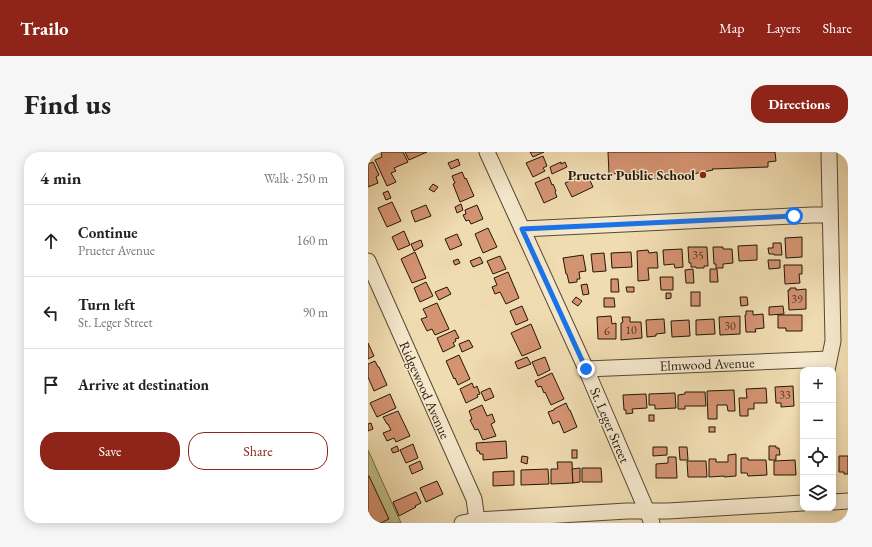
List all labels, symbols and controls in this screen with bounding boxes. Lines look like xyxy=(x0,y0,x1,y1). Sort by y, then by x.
text: Trailo xyxy=(20,16,69,41)
text: Map xyxy=(719,19,744,37)
text: Layers xyxy=(766,19,801,37)
text: Share xyxy=(823,19,852,37)
button: Directions xyxy=(751,85,848,123)
text: Find us xyxy=(24,86,111,122)
place label: Prueter Public School xyxy=(568,166,695,184)
text: 4 min xyxy=(40,167,81,189)
text: Walk · 250 m xyxy=(264,170,328,187)
marker: Prueter Public School xyxy=(698,170,708,180)
route start xyxy=(785,207,803,225)
text: Continue xyxy=(78,223,138,242)
icon: ahead xyxy=(40,230,62,252)
text: 160 m xyxy=(297,232,328,249)
text: Prueter Avenue xyxy=(78,242,155,259)
house number: 35 xyxy=(692,247,704,263)
house number: 39 xyxy=(791,291,803,307)
text: Turn left xyxy=(78,295,135,314)
icon: left xyxy=(40,302,62,324)
text: 90 m xyxy=(303,304,328,321)
text: St. Leger Street xyxy=(78,314,153,331)
house number: 30 xyxy=(724,318,736,334)
house number: 10 xyxy=(625,322,637,338)
house number: 6 xyxy=(604,323,610,339)
street label: Ridgewood Avenue xyxy=(395,338,455,442)
street label: Elmwood Avenue xyxy=(659,353,755,375)
route end xyxy=(577,360,595,378)
map controls xyxy=(800,367,836,511)
button: + xyxy=(800,367,836,403)
icon: arrive xyxy=(40,374,62,396)
text: Arrive at destination xyxy=(78,375,209,394)
street label: St. Leger Street xyxy=(586,384,634,466)
house number: 33 xyxy=(779,387,791,403)
button: − xyxy=(800,403,836,439)
button: Save xyxy=(40,432,180,470)
button: Share xyxy=(188,432,328,470)
button: locate xyxy=(800,439,836,475)
button: layers xyxy=(800,475,836,511)

